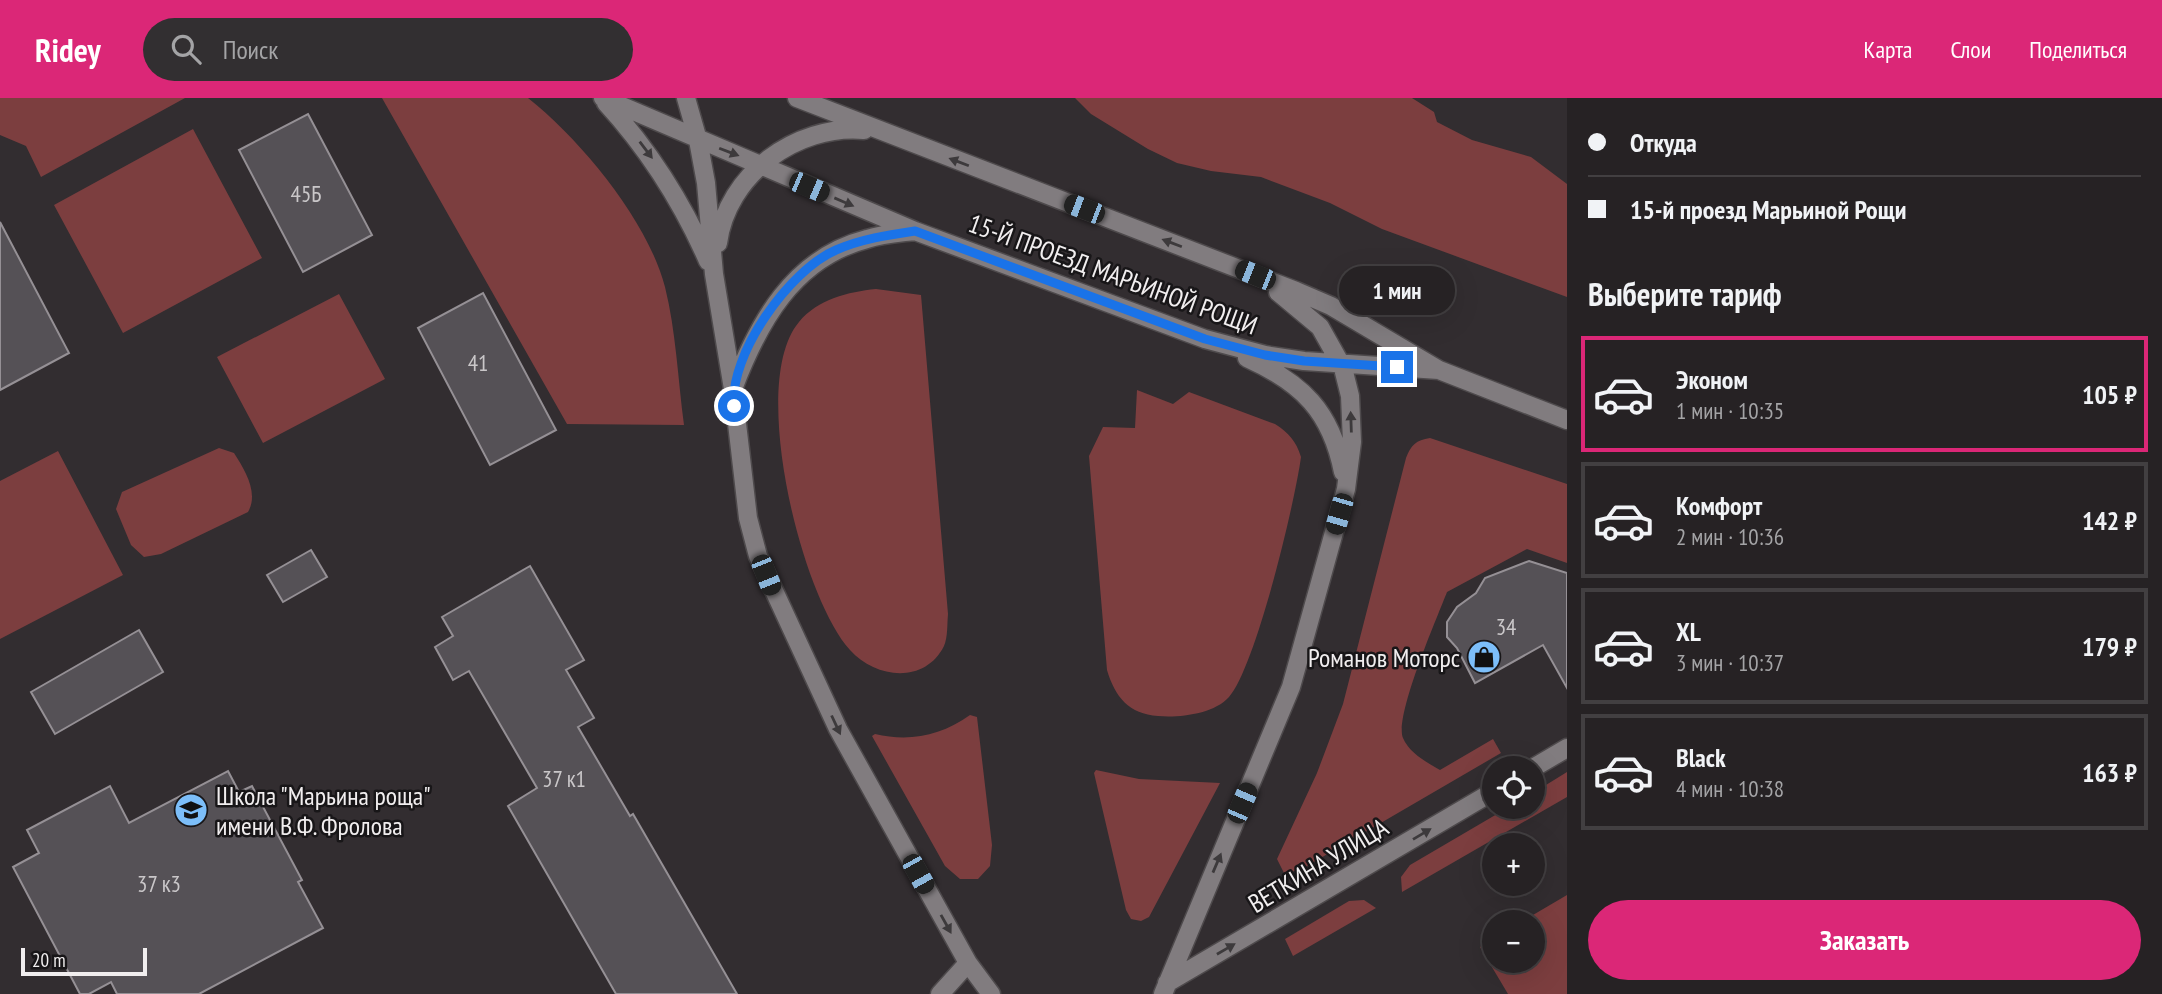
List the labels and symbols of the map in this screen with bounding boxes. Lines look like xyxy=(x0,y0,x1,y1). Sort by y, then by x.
one-way arrow xyxy=(638,140,653,158)
one-way arrow xyxy=(718,147,739,158)
one-way arrow xyxy=(948,157,969,168)
car xyxy=(786,169,833,205)
house number: 45Б xyxy=(291,179,321,208)
car xyxy=(1061,192,1108,226)
one-way arrow xyxy=(834,196,855,207)
street label: 15-Й ПРОЕЗД МАРЬИНОЙ РОЩИ xyxy=(964,206,1262,342)
one-way arrow xyxy=(1161,237,1182,248)
car xyxy=(1232,257,1279,293)
callout: 1 мин xyxy=(1339,266,1455,314)
house number: 41 xyxy=(468,348,488,377)
route end xyxy=(1381,351,1413,383)
route start xyxy=(718,390,750,422)
one-way arrow xyxy=(1346,410,1357,432)
car xyxy=(1324,491,1355,537)
car xyxy=(749,552,784,598)
house number: 34 xyxy=(1496,612,1516,641)
shop icon: Романов Моторс xyxy=(1465,638,1503,676)
place label: Романов Моторс xyxy=(1308,641,1460,674)
one-way arrow xyxy=(830,715,842,735)
house number: 37 к1 xyxy=(542,764,586,793)
place label: Школа "Марьина роща" имени В.Ф. Фролова xyxy=(216,779,431,842)
car xyxy=(1225,780,1260,826)
school or university icon: Школа "Марьина роща" имени В.Ф. Фролова xyxy=(172,791,210,829)
street label: ВЕТКИНА УЛИЦА xyxy=(1242,810,1395,920)
one-way arrow xyxy=(1413,828,1432,840)
car xyxy=(899,851,938,897)
one-way arrow xyxy=(1211,853,1223,873)
house number: 37 к3 xyxy=(137,869,181,898)
one-way arrow xyxy=(940,914,952,934)
one-way arrow xyxy=(1216,943,1236,955)
scale bar xyxy=(21,945,147,977)

